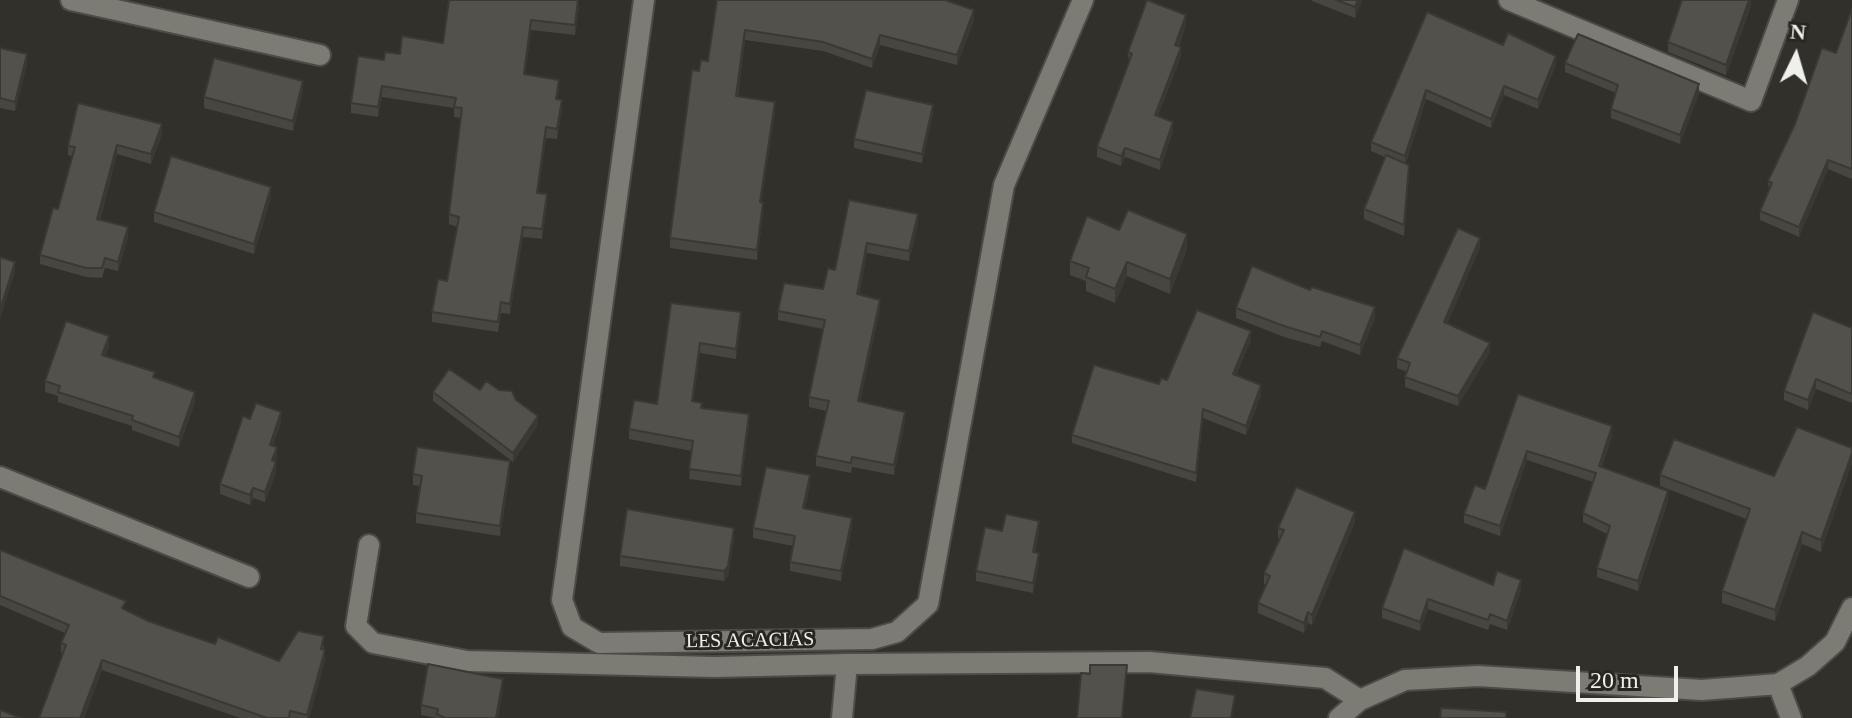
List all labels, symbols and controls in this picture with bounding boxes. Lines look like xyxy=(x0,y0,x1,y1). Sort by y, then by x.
north arrow xyxy=(1756,16,1836,96)
text: N xyxy=(1789,18,1807,45)
street label: LES ACACIAS xyxy=(686,628,814,654)
scale bar xyxy=(1580,650,1682,700)
text: 20 m xyxy=(1590,667,1639,693)

